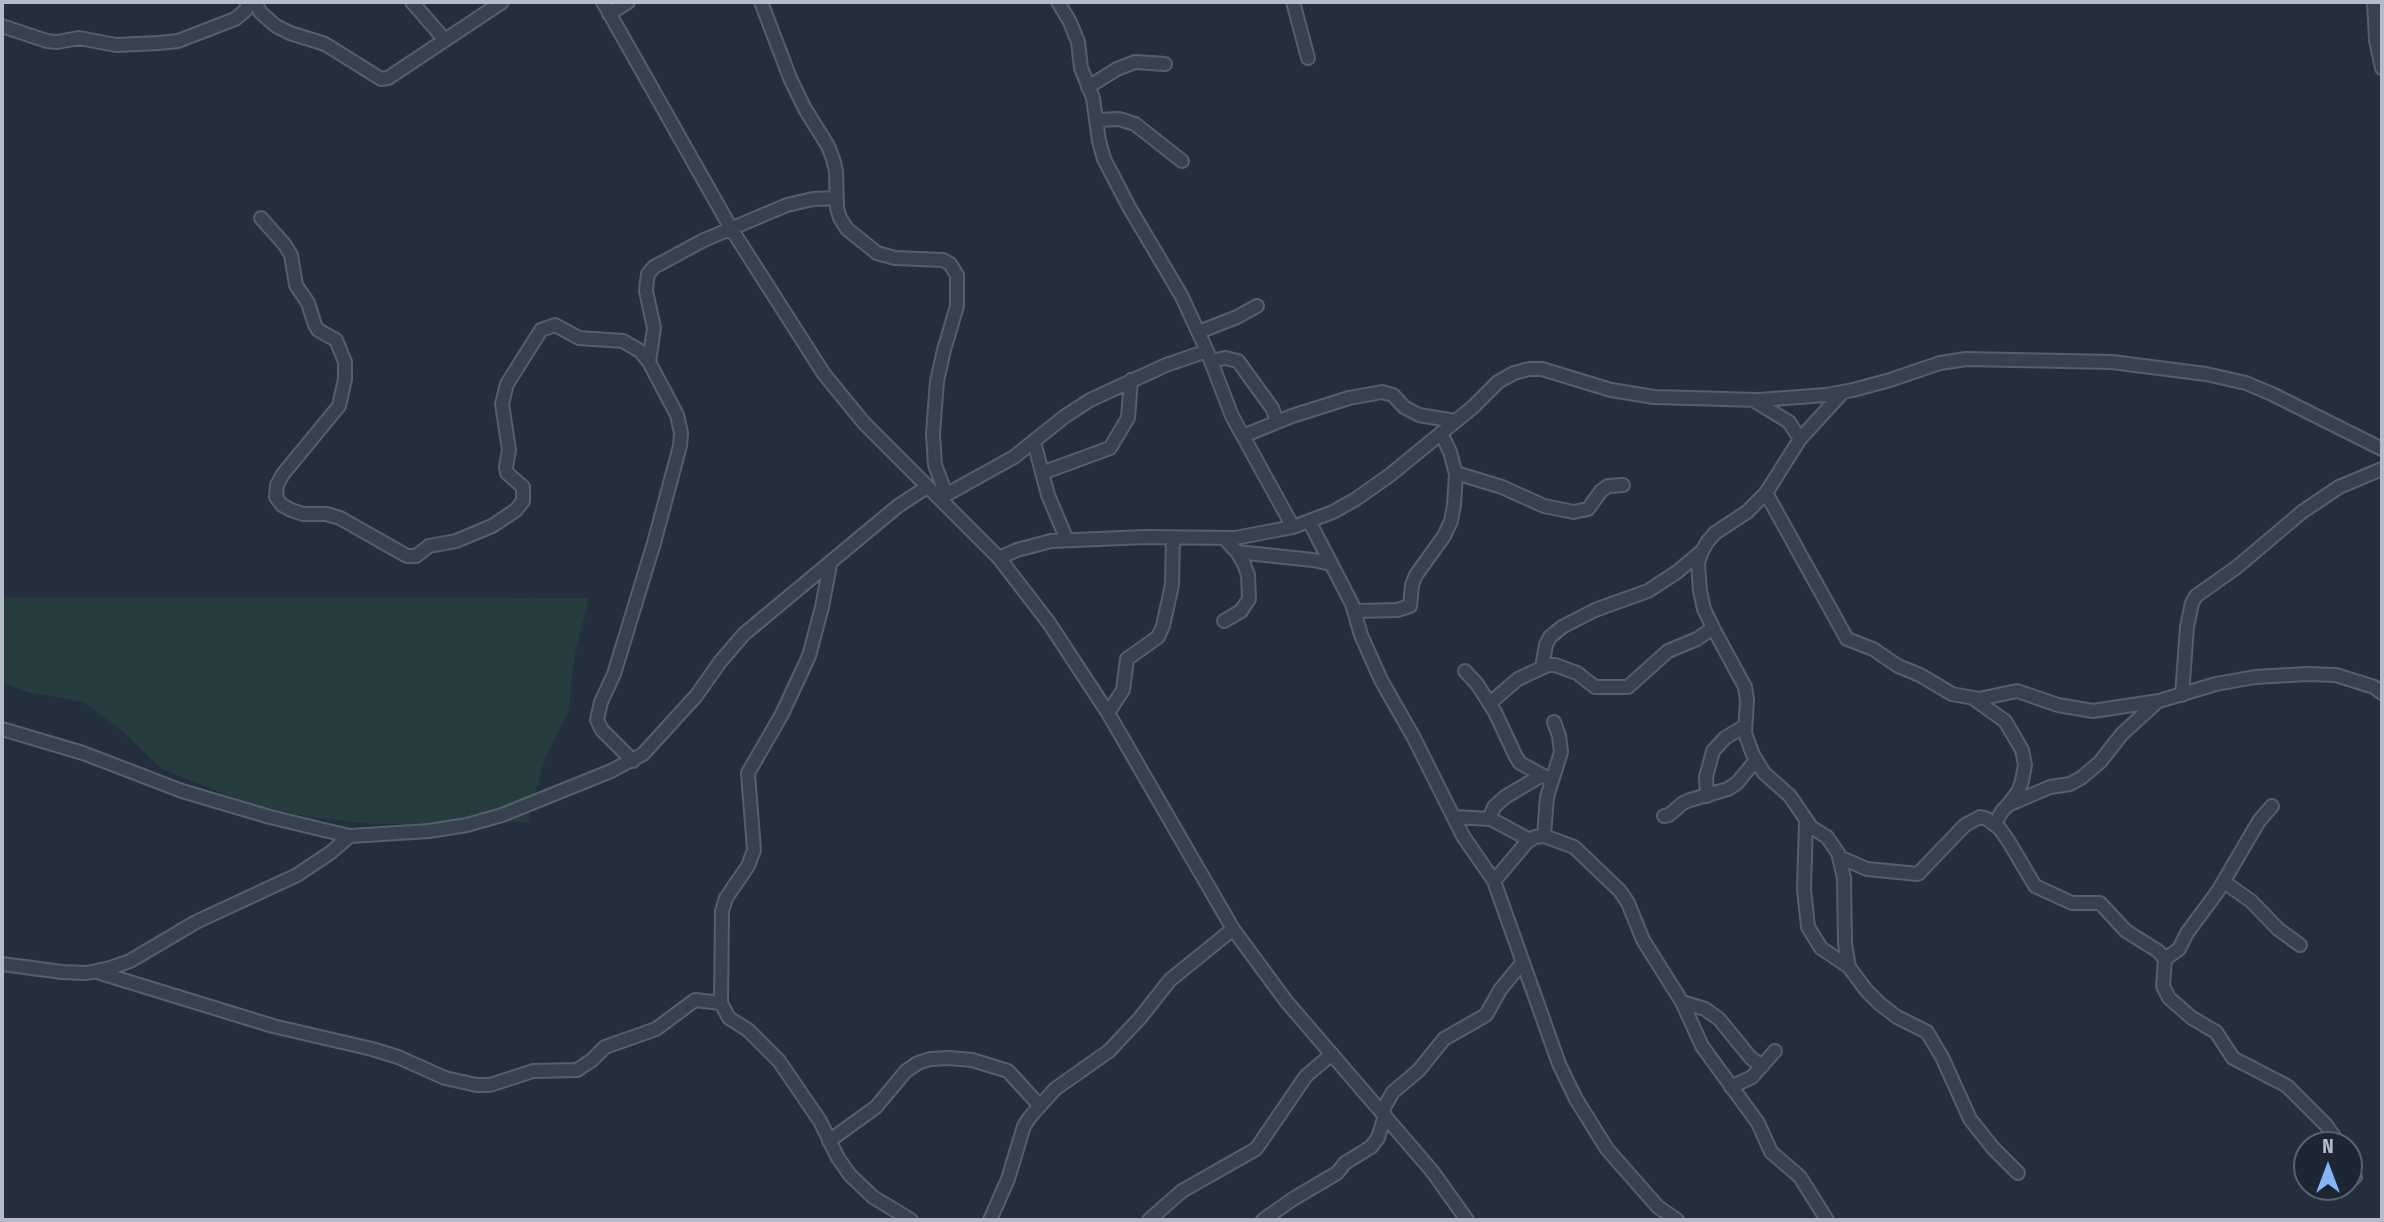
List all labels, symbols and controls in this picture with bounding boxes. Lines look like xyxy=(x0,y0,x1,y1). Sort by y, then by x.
north arrow xyxy=(2293,1131,2363,1201)
text: N xyxy=(2322,1135,2334,1158)

